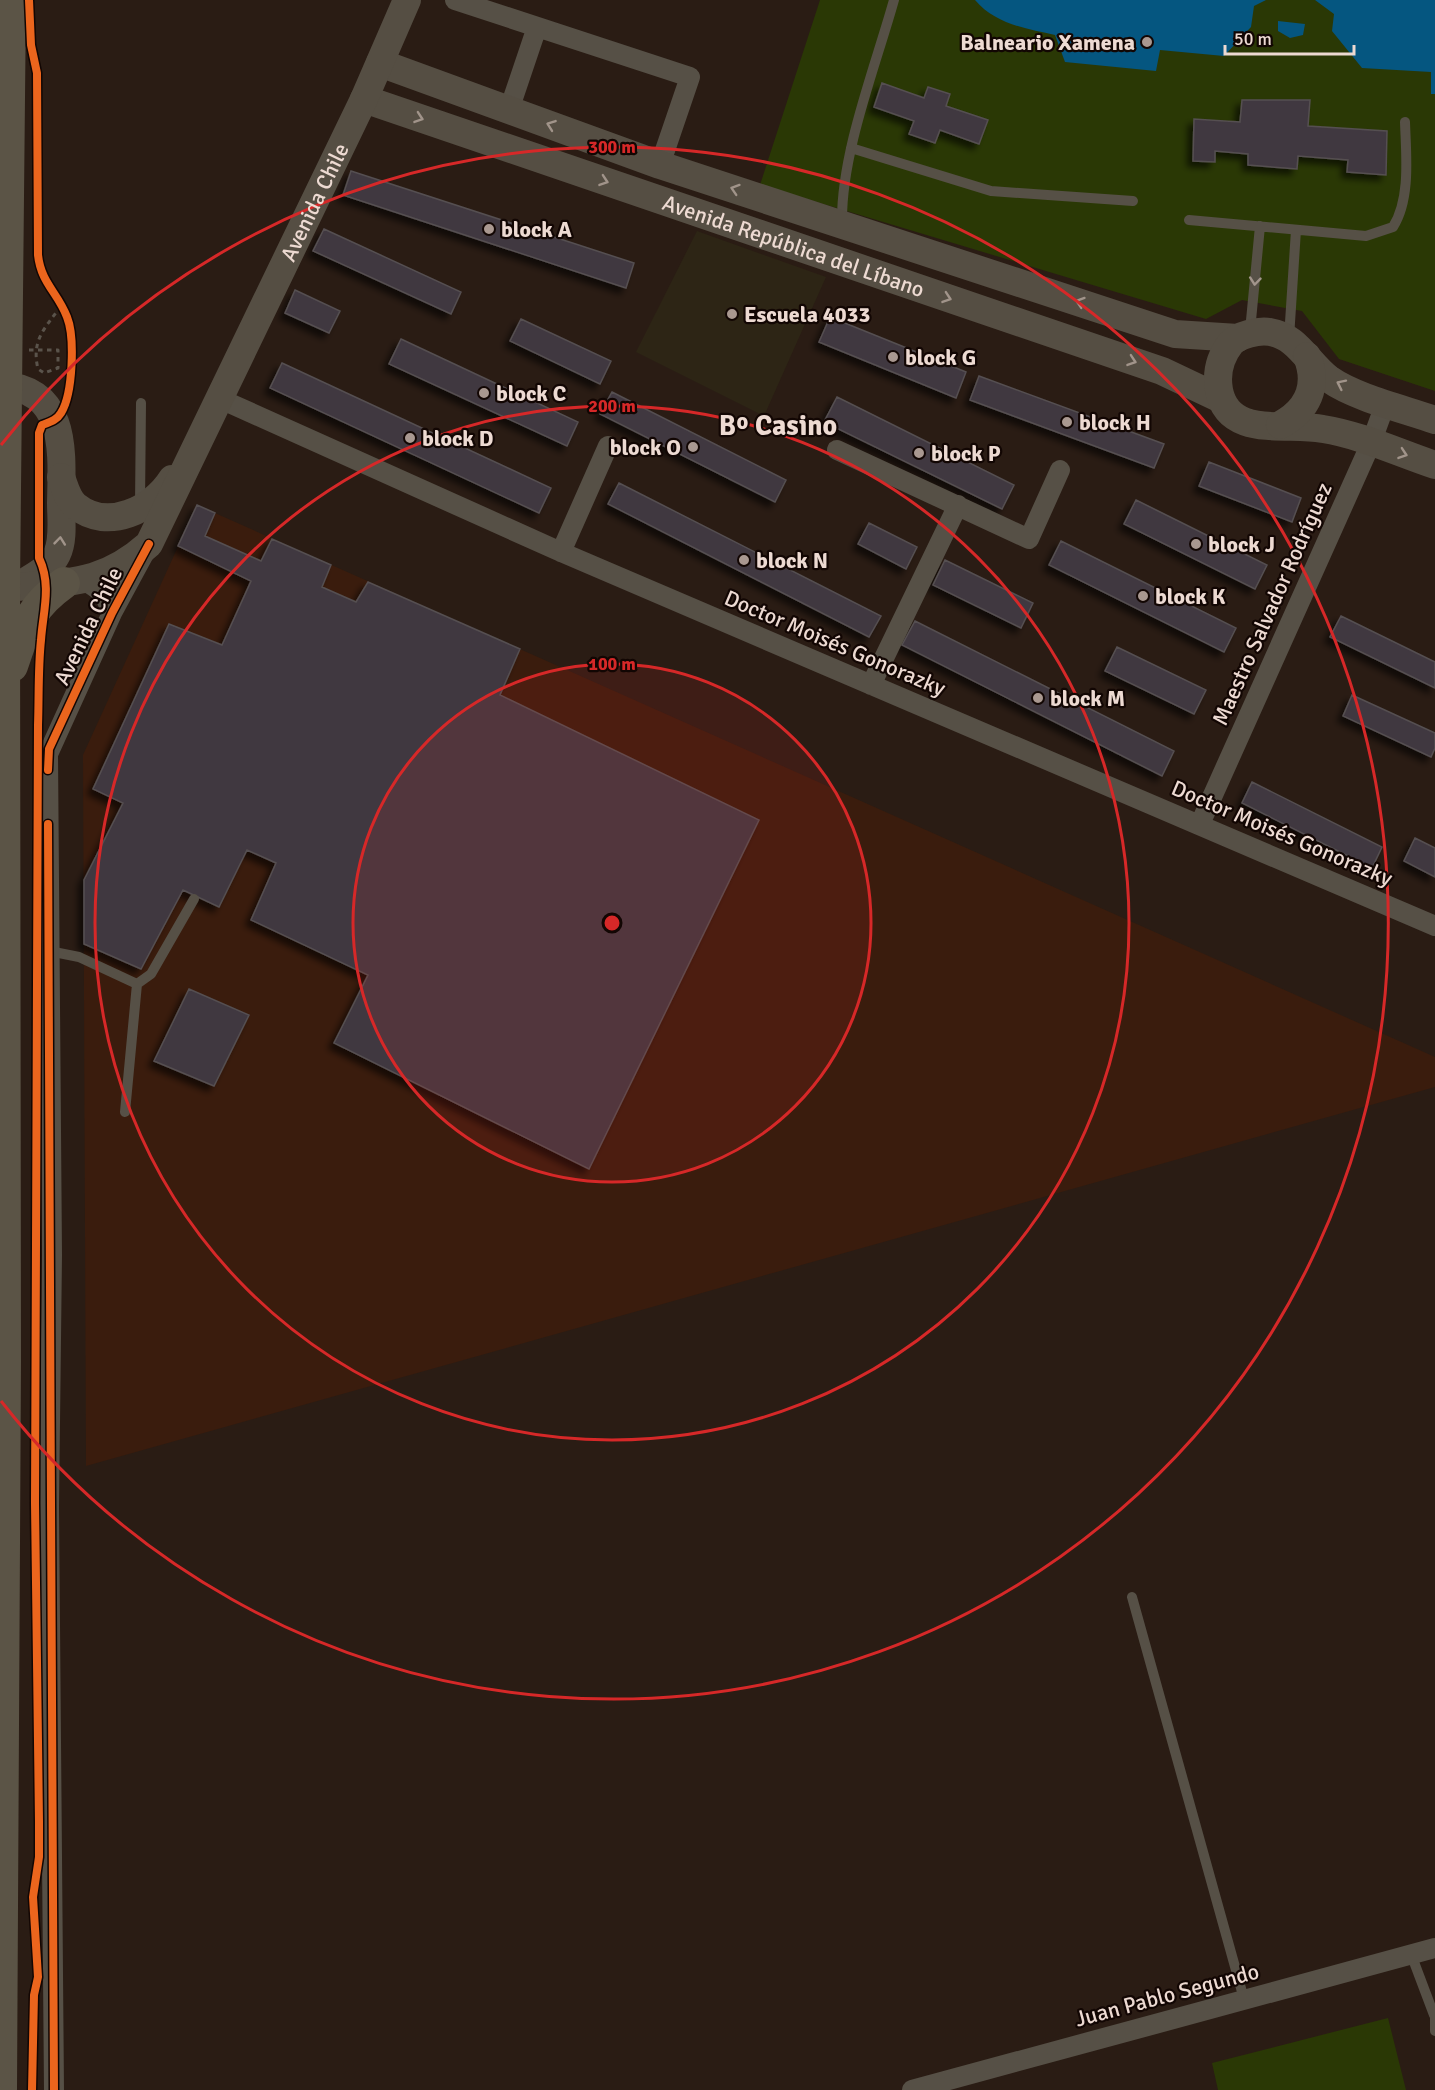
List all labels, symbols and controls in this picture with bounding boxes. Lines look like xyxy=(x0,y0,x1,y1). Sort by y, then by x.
scale bar xyxy=(1225,18,1354,56)
text: 50 m xyxy=(1234,28,1272,50)
place label: Balneario Xamena xyxy=(960,29,1135,56)
marker: Balneario Xamena xyxy=(1140,35,1154,49)
one-way arrow xyxy=(413,110,424,123)
one-way arrow xyxy=(546,120,557,133)
text: 300 m xyxy=(588,136,636,158)
street label: Avenida Chile xyxy=(274,139,354,266)
one-way arrow xyxy=(598,173,609,186)
one-way arrow xyxy=(730,184,741,196)
street label: Avenida República del Líbano xyxy=(659,188,928,303)
place label: block A xyxy=(501,216,572,243)
marker: block A xyxy=(482,222,496,236)
one-way arrow xyxy=(1249,276,1262,285)
one-way arrow xyxy=(941,290,952,303)
one-way arrow xyxy=(1075,297,1086,310)
place label: Escuela 4033 xyxy=(744,301,870,328)
marker: Escuela 4033 xyxy=(725,307,739,321)
place label: block G xyxy=(905,344,976,371)
marker: block G xyxy=(886,350,900,364)
one-way arrow xyxy=(1126,353,1137,366)
place label: block C xyxy=(496,380,566,407)
one-way arrow xyxy=(1336,380,1347,392)
marker: block C xyxy=(477,386,491,400)
text: 200 m xyxy=(588,395,636,417)
district label: Bº Casino xyxy=(719,409,837,443)
place label: block H xyxy=(1079,409,1151,436)
marker: block H xyxy=(1060,415,1074,429)
place label: block D xyxy=(422,425,493,452)
marker: block D xyxy=(403,431,417,445)
place label: block O xyxy=(610,434,681,461)
marker: block O xyxy=(686,440,700,454)
place label: block P xyxy=(931,440,1001,467)
marker: block P xyxy=(912,446,926,460)
one-way arrow xyxy=(1397,447,1408,460)
street label: Maestro Salvador Rodríguez xyxy=(1206,478,1338,729)
place label: block J xyxy=(1208,531,1275,558)
one-way arrow xyxy=(53,536,65,545)
marker: block J xyxy=(1189,537,1203,551)
place label: block N xyxy=(756,547,828,574)
marker: block N xyxy=(737,553,751,567)
street label: Avenida Chile xyxy=(48,563,128,689)
place label: block K xyxy=(1155,583,1226,610)
street label: Doctor Moisés Gonorazky xyxy=(720,584,950,702)
marker: block K xyxy=(1136,589,1150,603)
text: 100 m xyxy=(588,653,636,675)
place label: block M xyxy=(1050,685,1125,712)
marker: block M xyxy=(1031,691,1045,705)
street label: Doctor Moisés Gonorazky xyxy=(1167,774,1397,892)
centre of rings xyxy=(602,913,622,933)
street label: Juan Pablo Segundo xyxy=(1072,1957,1262,2033)

